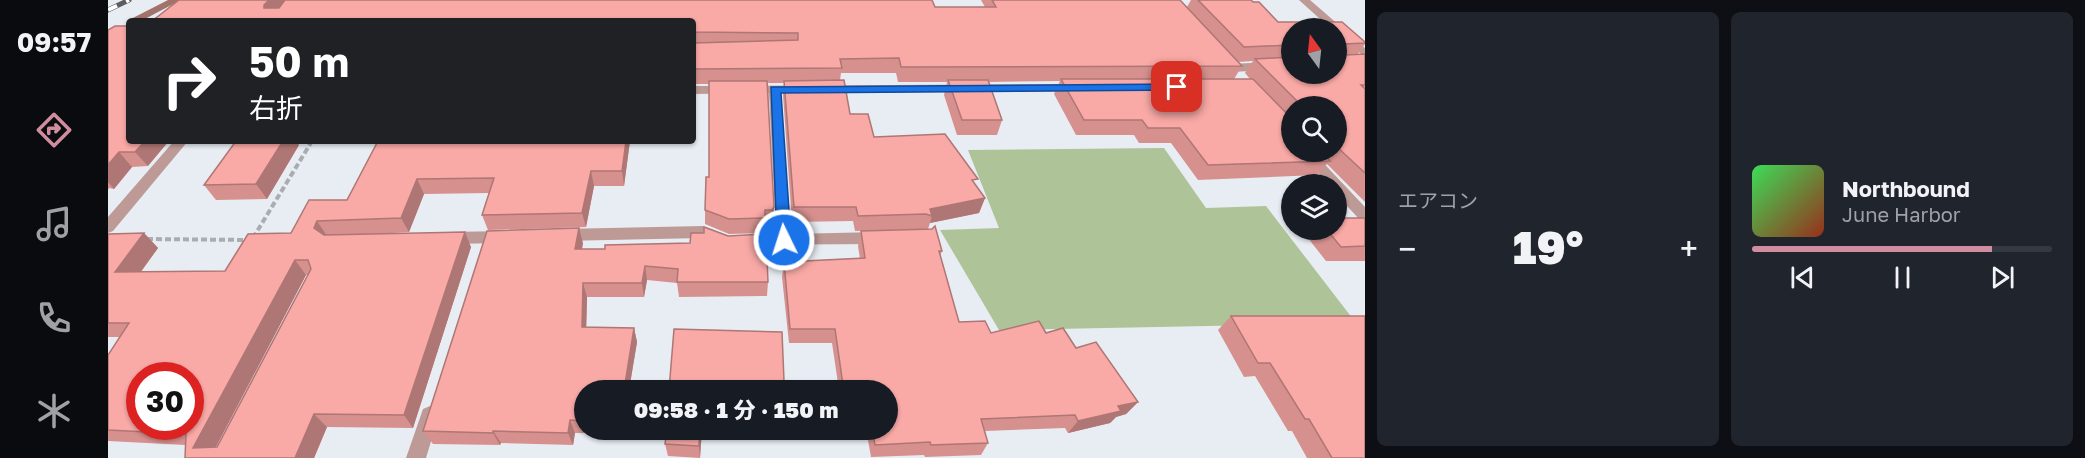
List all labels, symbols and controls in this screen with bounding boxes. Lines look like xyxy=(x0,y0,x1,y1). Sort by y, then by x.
north arrow xyxy=(1281,18,1347,84)
map controls xyxy=(1281,18,1347,240)
text: 09:57 xyxy=(17,26,91,58)
text: 50 m xyxy=(249,36,349,86)
icon: right xyxy=(150,42,228,120)
pin xyxy=(1151,61,1202,112)
icon: arrive xyxy=(1160,70,1193,103)
text: 右折 xyxy=(249,92,303,124)
button: search xyxy=(1281,96,1347,162)
icon: directions xyxy=(33,109,75,151)
button: layers xyxy=(1281,174,1347,240)
text: Northbound xyxy=(1842,175,1970,202)
text: エアコン xyxy=(1398,188,1478,212)
text: June Harbor xyxy=(1842,202,1961,226)
icon: music xyxy=(33,203,75,245)
position arrow xyxy=(752,208,816,272)
text: 19° xyxy=(1513,220,1583,274)
text: − xyxy=(1398,229,1416,268)
text: + xyxy=(1680,229,1698,268)
icon: previous xyxy=(1786,261,1819,294)
icon: pause xyxy=(1886,261,1919,294)
icon: next xyxy=(1986,261,2019,294)
icon: phone xyxy=(33,297,75,339)
speed limit sign: 30 xyxy=(126,362,204,440)
icon: climate xyxy=(33,390,75,432)
text: 09:58 · 1 分 · 150 m xyxy=(634,396,838,423)

